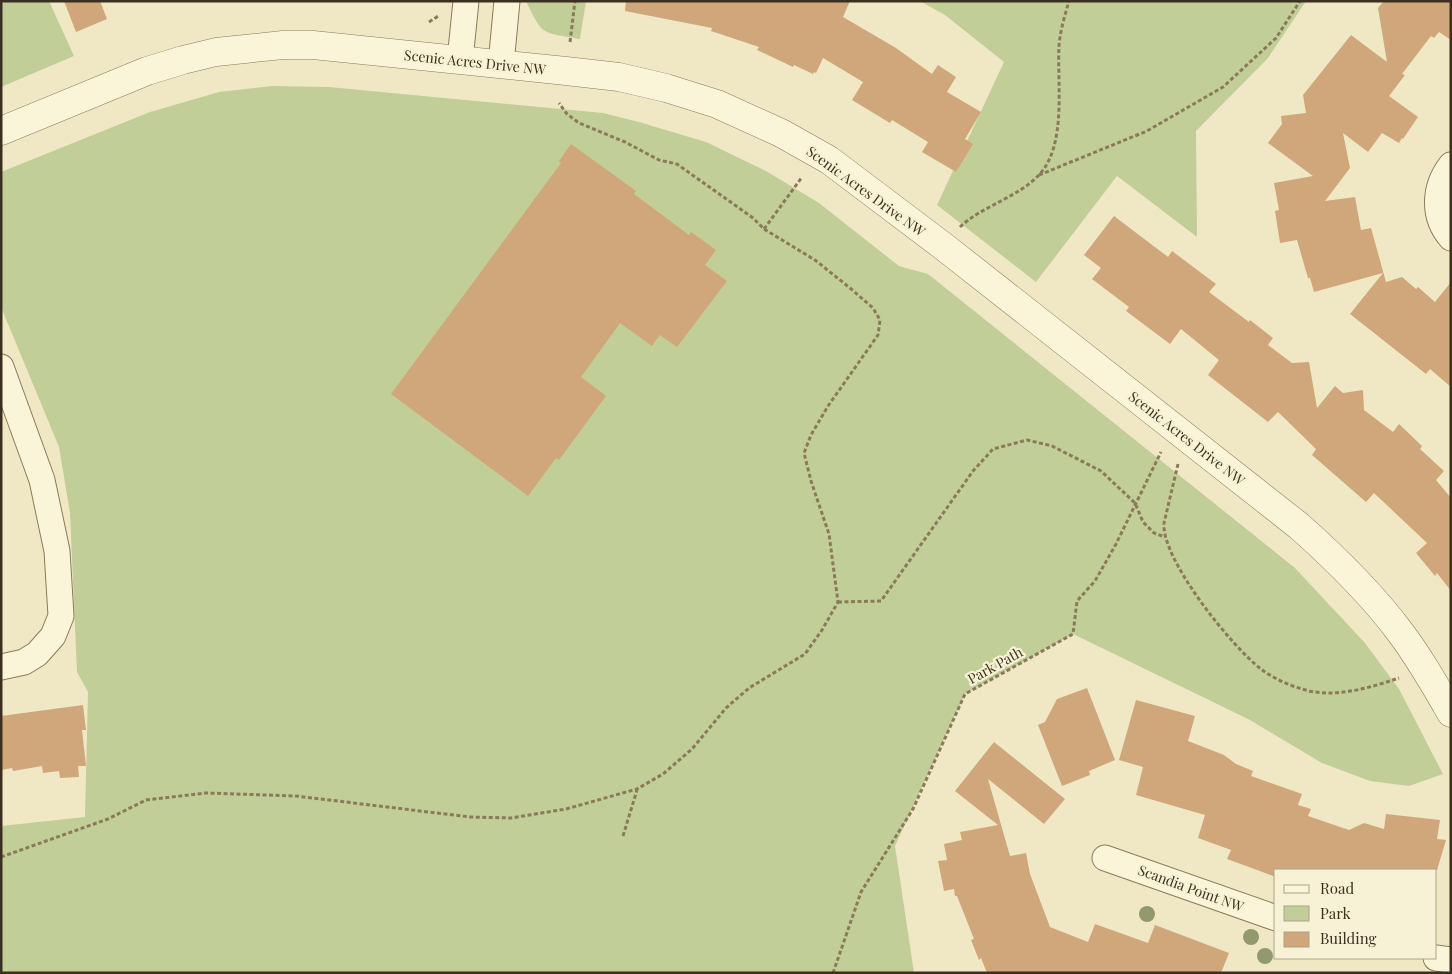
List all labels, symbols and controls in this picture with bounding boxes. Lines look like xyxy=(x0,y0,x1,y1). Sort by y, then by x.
street label: Scenic Acres Drive NW xyxy=(403,45,547,79)
street label: Scenic Acres Drive NW xyxy=(803,141,929,241)
street label: Scenic Acres Drive NW xyxy=(1125,387,1249,490)
street label: Park Path xyxy=(964,642,1027,688)
street label: Scandia Point NW xyxy=(1136,860,1247,916)
legend xyxy=(1274,869,1437,959)
text: Road xyxy=(1320,878,1354,898)
text: Park xyxy=(1320,903,1352,923)
text: Building xyxy=(1320,928,1377,948)

